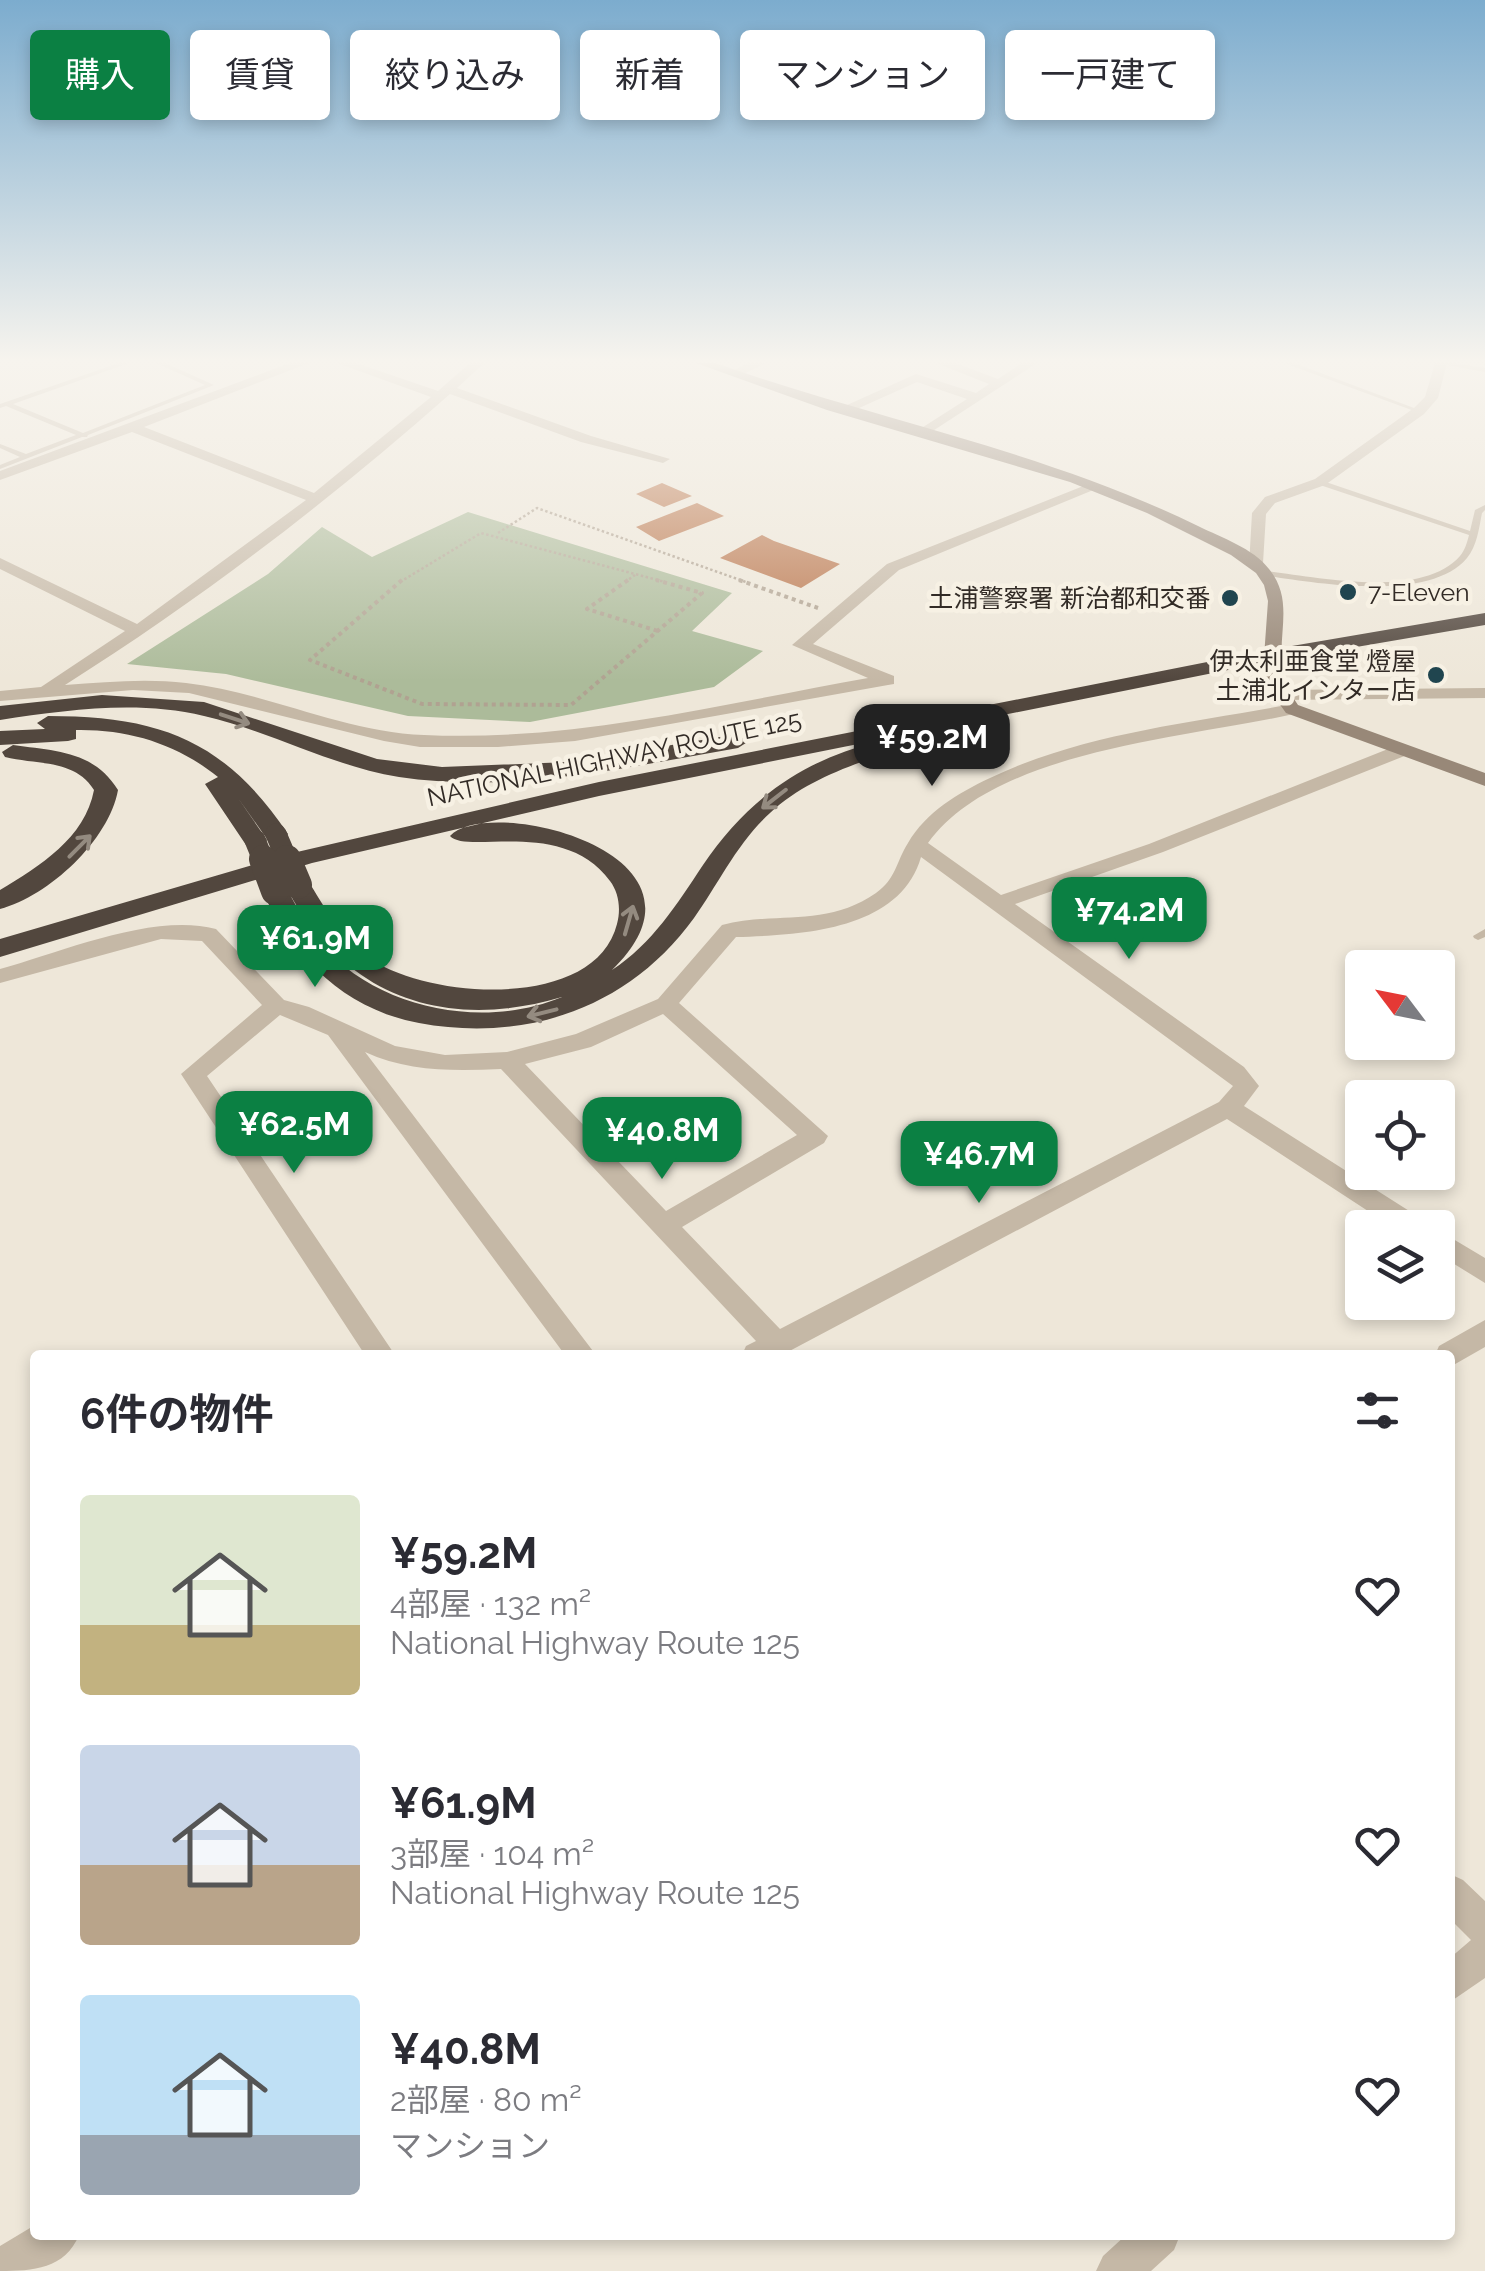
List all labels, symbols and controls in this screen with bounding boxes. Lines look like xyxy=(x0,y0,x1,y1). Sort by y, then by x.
chip: 購入 xyxy=(30,30,170,120)
chip: 賃貸 xyxy=(190,30,330,120)
chip: 絞り込み xyxy=(350,30,560,120)
chip: 新着 xyxy=(580,30,720,120)
chip: マンション xyxy=(740,30,985,120)
chip: 一戸建て xyxy=(1005,30,1215,120)
place label: 7-Eleven xyxy=(1368,577,1470,607)
marker: 7-Eleven xyxy=(1337,581,1359,603)
place label: 土浦警察署 新治都和交番 xyxy=(929,583,1210,613)
marker: 土浦警察署 新治都和交番 xyxy=(1219,587,1241,609)
place label: 伊太利亜食堂 燈屋 土浦北インター店 xyxy=(1210,646,1416,705)
marker: 伊太利亜食堂 燈屋 土浦北インター店 xyxy=(1425,664,1447,686)
street label: NATIONAL HIGHWAY ROUTE 125 xyxy=(424,704,804,812)
pin: ¥59.2M xyxy=(851,704,1013,789)
one-way arrow xyxy=(219,711,250,729)
text: ¥59.2M xyxy=(876,718,988,755)
one-way arrow xyxy=(761,788,787,810)
one-way arrow xyxy=(67,834,91,858)
pin: ¥74.2M xyxy=(1048,877,1210,962)
text: ¥74.2M xyxy=(1074,891,1184,928)
pin: ¥61.9M xyxy=(234,905,396,990)
one-way arrow xyxy=(621,905,640,936)
text: ¥61.9M xyxy=(259,919,371,956)
north arrow xyxy=(1345,950,1455,1060)
map controls xyxy=(1345,950,1455,1320)
one-way arrow xyxy=(527,1005,558,1024)
button: locate xyxy=(1345,1080,1455,1190)
pin: ¥62.5M xyxy=(213,1091,375,1176)
pin: ¥40.8M xyxy=(581,1097,743,1182)
text: ¥62.5M xyxy=(238,1105,350,1142)
text: ¥40.8M xyxy=(605,1111,719,1148)
pin: ¥46.7M xyxy=(898,1121,1060,1206)
text: ¥46.7M xyxy=(923,1135,1035,1172)
button: layers xyxy=(1345,1210,1455,1320)
icon: filters xyxy=(1350,1383,1405,1438)
text: 6件の物件 xyxy=(80,1390,274,1439)
text: ¥59.2M xyxy=(390,1529,537,1578)
icon: home xyxy=(160,1535,280,1655)
icon: heart xyxy=(1350,1568,1405,1623)
text: 4部屋 · 132 m² xyxy=(390,1585,591,1622)
text: National Highway Route 125 xyxy=(390,1624,800,1661)
text: ¥61.9M xyxy=(390,1779,537,1828)
icon: home xyxy=(160,1785,280,1905)
icon: heart xyxy=(1350,1818,1405,1873)
text: 3部屋 · 104 m² xyxy=(390,1835,594,1872)
text: National Highway Route 125 xyxy=(390,1874,800,1911)
text: ¥40.8M xyxy=(390,2025,541,2074)
icon: home xyxy=(160,2035,280,2155)
icon: heart xyxy=(1350,2068,1405,2123)
text: 2部屋 · 80 m² xyxy=(390,2081,582,2118)
text: マンション xyxy=(390,2127,550,2164)

